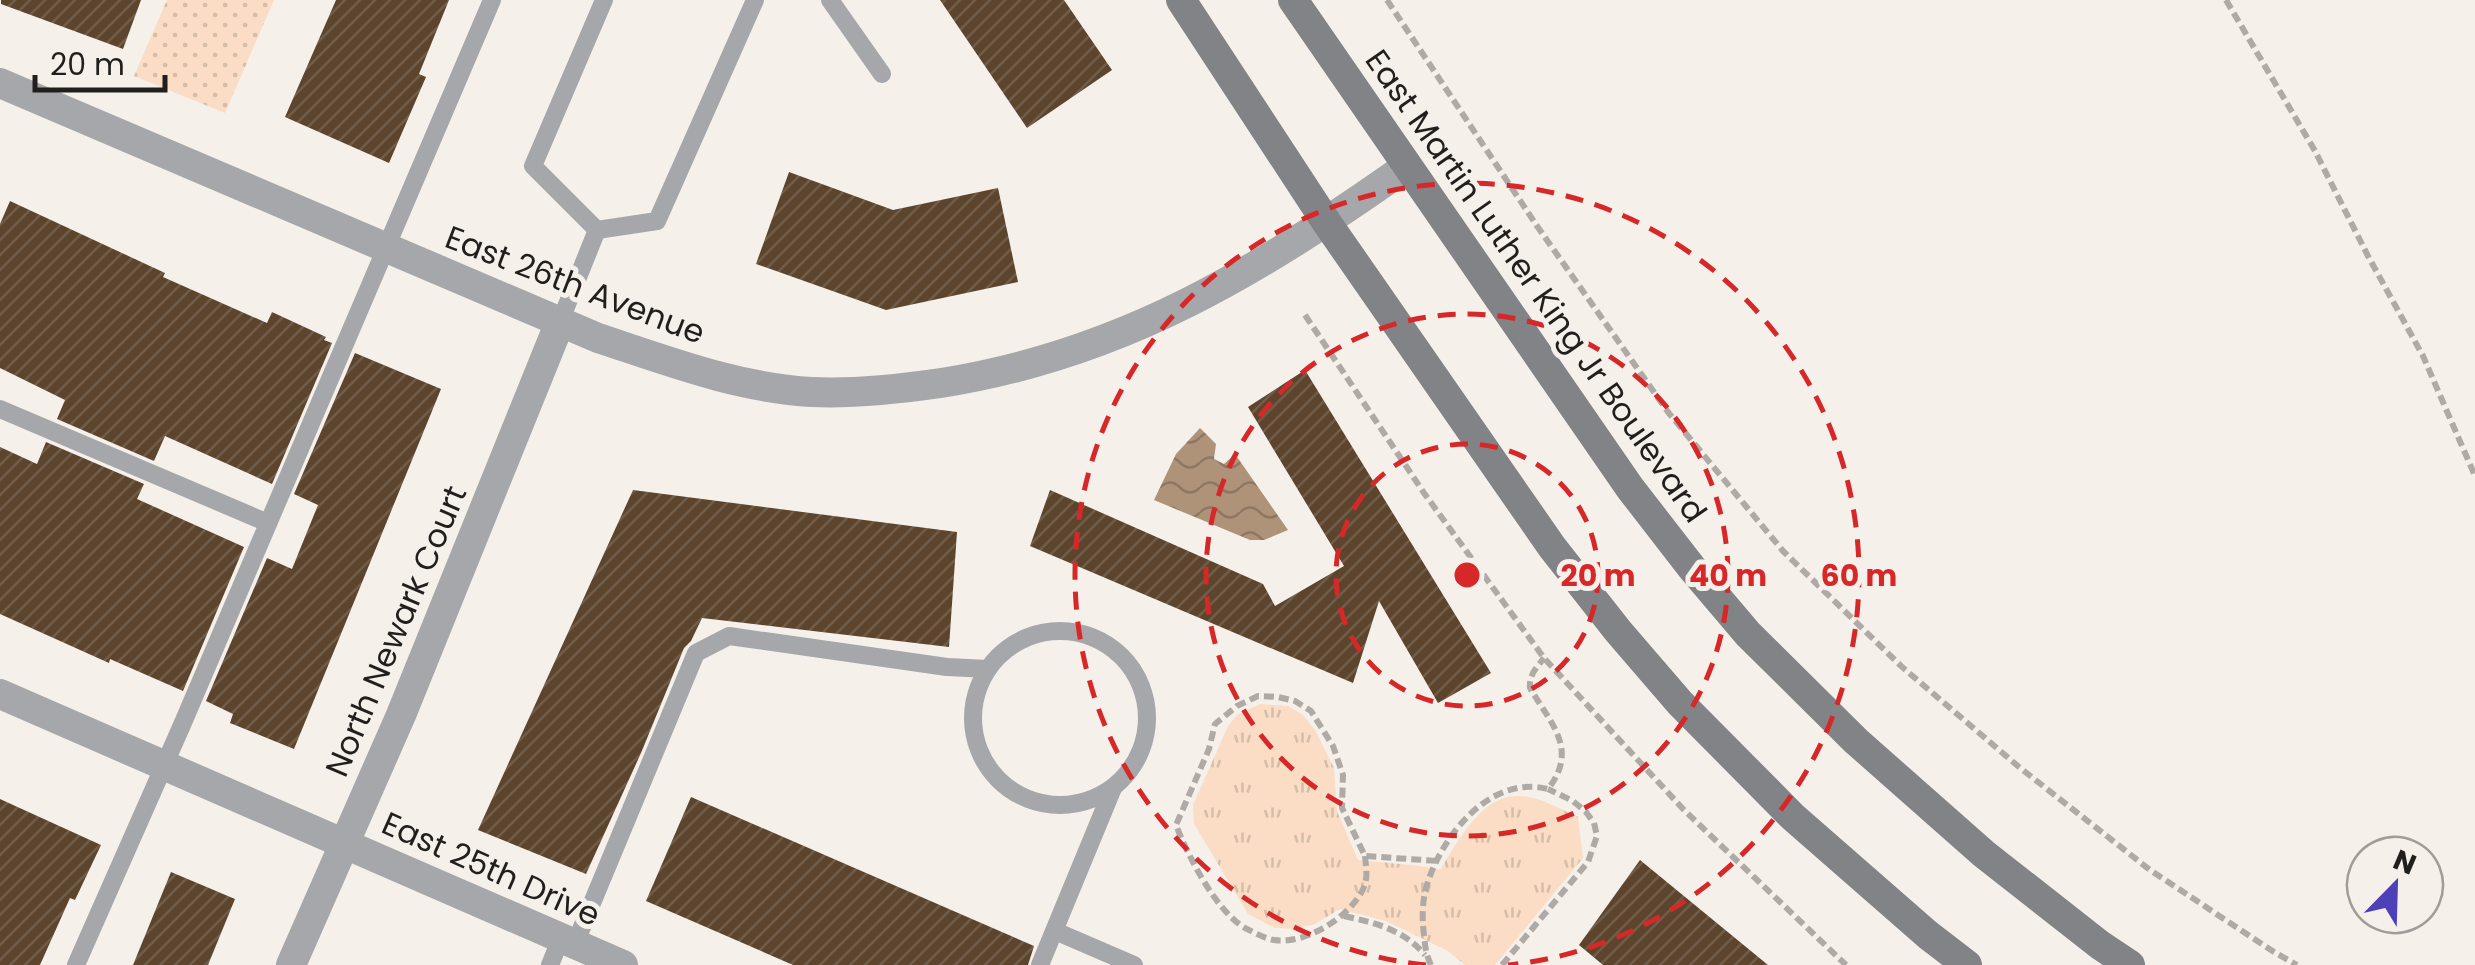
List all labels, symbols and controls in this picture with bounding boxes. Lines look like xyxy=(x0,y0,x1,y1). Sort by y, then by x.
scale bar xyxy=(35,30,165,92)
street label: East Martin Luther King Jr Boulevard xyxy=(1355,40,1718,531)
text: 20 m xyxy=(50,43,125,86)
street label: East 26th Avenue xyxy=(439,214,711,355)
street label: North Newark Court xyxy=(314,478,477,783)
text: 20 m xyxy=(1561,554,1635,597)
text: 40 m xyxy=(1689,554,1767,597)
text: 60 m xyxy=(1821,554,1897,597)
centre of rings xyxy=(1449,557,1485,593)
street label: East 25th Drive xyxy=(375,800,607,937)
north arrow xyxy=(2345,835,2445,935)
text: N xyxy=(2387,840,2422,885)

